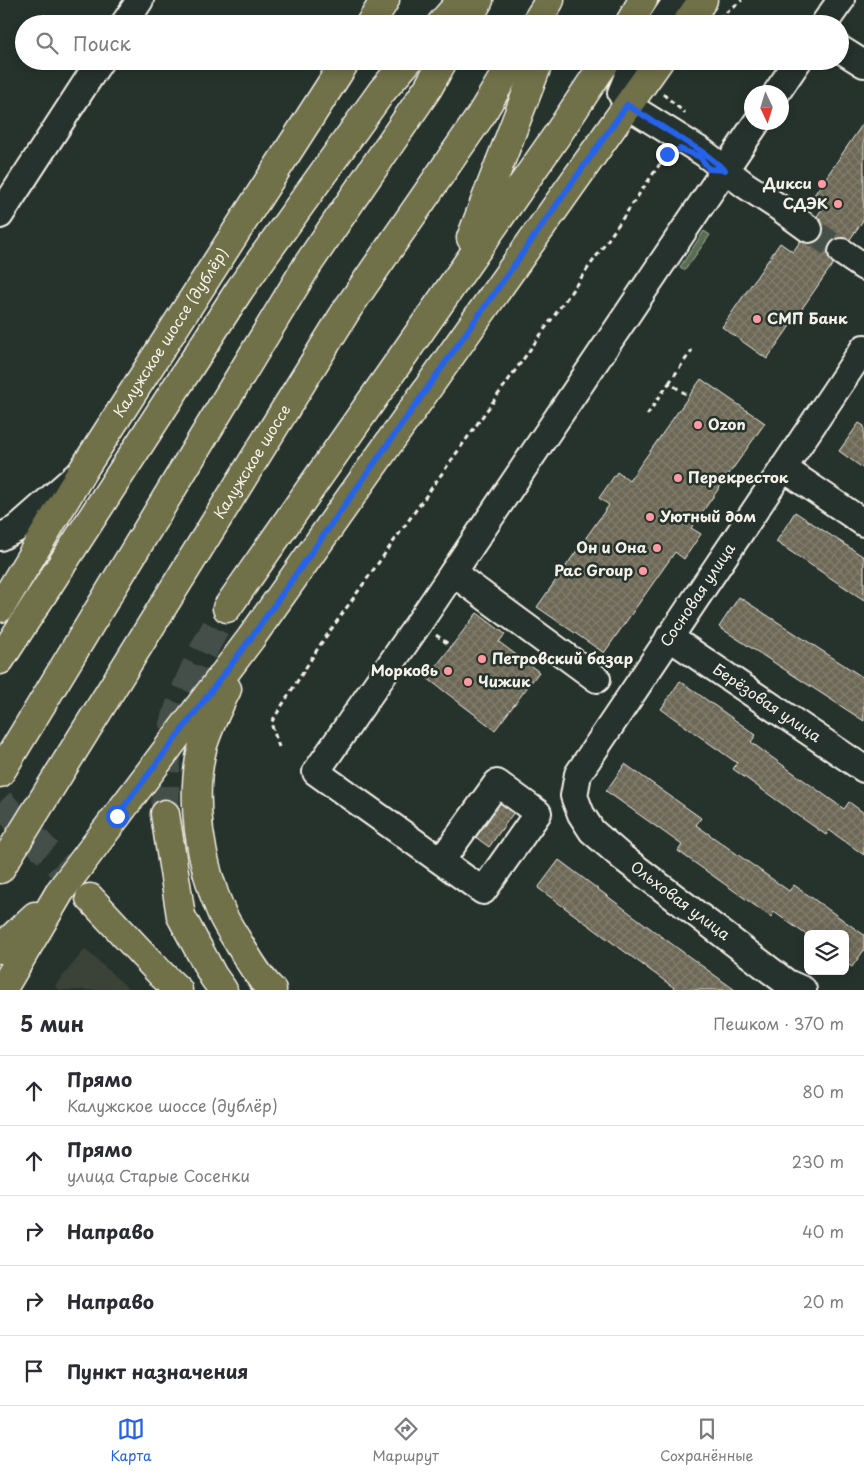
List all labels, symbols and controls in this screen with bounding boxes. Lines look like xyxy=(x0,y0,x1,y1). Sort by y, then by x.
search box xyxy=(15,15,849,70)
icon: search xyxy=(33,29,61,57)
text: Поиск xyxy=(73,29,131,57)
north arrow xyxy=(744,85,789,130)
route end xyxy=(656,143,679,166)
place label: Дикси xyxy=(762,171,812,194)
marker: Дикси xyxy=(816,178,828,190)
place label: СДЭК xyxy=(783,191,828,214)
marker: СДЭК xyxy=(832,198,844,210)
street label: Калужское шоссе (дублёр) xyxy=(107,243,233,422)
place label: СМП Банк xyxy=(767,306,848,329)
marker: СМП Банк xyxy=(751,313,763,325)
street label: Калужское шоссе xyxy=(207,399,296,523)
place label: Ozon xyxy=(708,412,746,435)
marker: Ozon xyxy=(692,419,704,431)
place label: Перекресток xyxy=(688,465,789,488)
marker: Перекресток xyxy=(672,472,684,484)
place label: Уютный дом xyxy=(659,504,756,527)
marker: Уютный дом xyxy=(644,511,656,523)
place label: Он и Она xyxy=(576,535,647,558)
street label: Сосновая улица xyxy=(654,537,740,651)
marker: Он и Она xyxy=(651,542,663,554)
place label: Pac Group xyxy=(554,558,633,581)
marker: Pac Group xyxy=(637,565,649,577)
place label: Петровский базар xyxy=(492,646,633,669)
marker: Петровский базар xyxy=(476,653,488,665)
street label: Берёзовая улица xyxy=(709,657,827,747)
place label: Морковь xyxy=(371,658,438,681)
marker: Морковь xyxy=(442,665,454,677)
place label: Чижик xyxy=(478,669,531,692)
marker: Чижик xyxy=(462,676,474,688)
route start xyxy=(106,805,129,828)
street label: Ольховая улица xyxy=(626,855,736,945)
map controls xyxy=(804,930,849,975)
button: layers xyxy=(804,930,849,975)
text: 5 мин xyxy=(20,1007,84,1039)
text: Пешком · 370 m xyxy=(713,1011,844,1035)
text: Прямо xyxy=(67,1065,132,1093)
icon: ahead xyxy=(20,1077,48,1105)
text: 80 m xyxy=(802,1079,844,1103)
text: Калужское шоссе (дублёр) xyxy=(67,1093,278,1117)
text: Прямо xyxy=(67,1135,132,1163)
icon: ahead xyxy=(20,1147,48,1175)
text: 230 m xyxy=(792,1149,844,1173)
text: улица Старые Сосенки xyxy=(67,1163,250,1187)
icon: right xyxy=(20,1217,48,1245)
text: Направо xyxy=(67,1217,154,1245)
text: 40 m xyxy=(802,1219,844,1243)
icon: right xyxy=(20,1287,48,1315)
text: Направо xyxy=(67,1287,154,1315)
text: 20 m xyxy=(803,1289,844,1313)
icon: arrive xyxy=(20,1357,48,1385)
text: Пункт назначения xyxy=(67,1357,248,1385)
tab: Карта xyxy=(111,1415,152,1466)
tab: Маршрут xyxy=(373,1415,439,1466)
tab: Сохранённые xyxy=(660,1415,753,1466)

